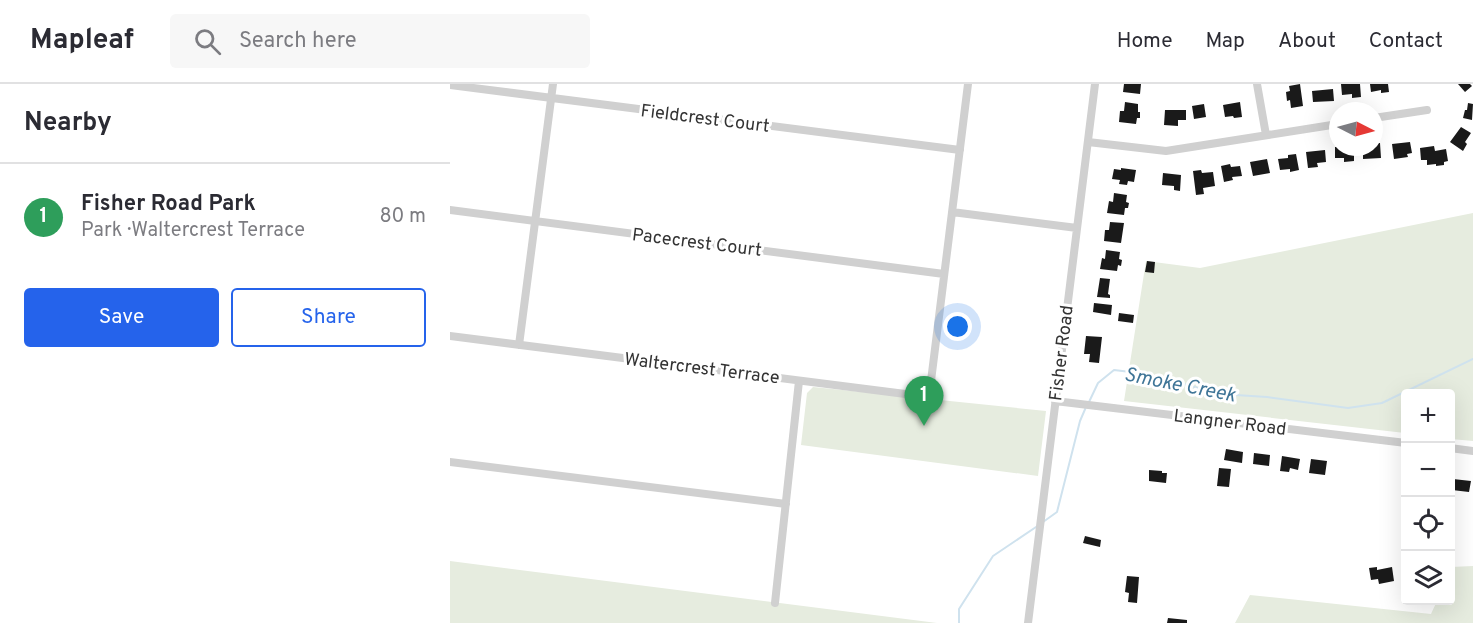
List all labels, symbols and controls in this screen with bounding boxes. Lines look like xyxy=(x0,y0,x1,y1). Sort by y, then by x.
search box xyxy=(170,14,590,68)
text: Mapleaf xyxy=(30,23,134,59)
icon: search xyxy=(191,25,224,58)
text: Search here xyxy=(239,28,357,55)
text: Home xyxy=(1117,28,1173,55)
text: Map xyxy=(1206,28,1245,55)
text: About xyxy=(1278,28,1336,55)
text: Contact xyxy=(1369,28,1443,55)
street label: Fieldcrest Court xyxy=(639,100,771,139)
north arrow xyxy=(1329,102,1383,156)
text: Nearby xyxy=(24,107,112,140)
text: Fisher Road Park xyxy=(81,191,256,218)
text: 1 xyxy=(40,204,48,230)
text: 80 m xyxy=(380,204,426,230)
text: Park · Waltercrest Terrace xyxy=(81,218,305,244)
street label: Pacecrest Court xyxy=(631,224,763,263)
button: Save xyxy=(24,288,219,347)
button: Share xyxy=(231,288,426,347)
street label: Fisher Road xyxy=(1045,304,1080,402)
your location xyxy=(943,312,972,341)
street label: Waltercrest Terrace xyxy=(623,349,781,390)
water label: Smoke Creek xyxy=(1122,362,1239,410)
pin: 1 xyxy=(904,376,944,426)
map controls xyxy=(1401,389,1455,605)
button: + xyxy=(1401,389,1455,443)
street label: Langner Road xyxy=(1172,405,1288,442)
button: − xyxy=(1401,443,1455,497)
button: locate xyxy=(1401,497,1455,551)
button: layers xyxy=(1401,551,1455,605)

